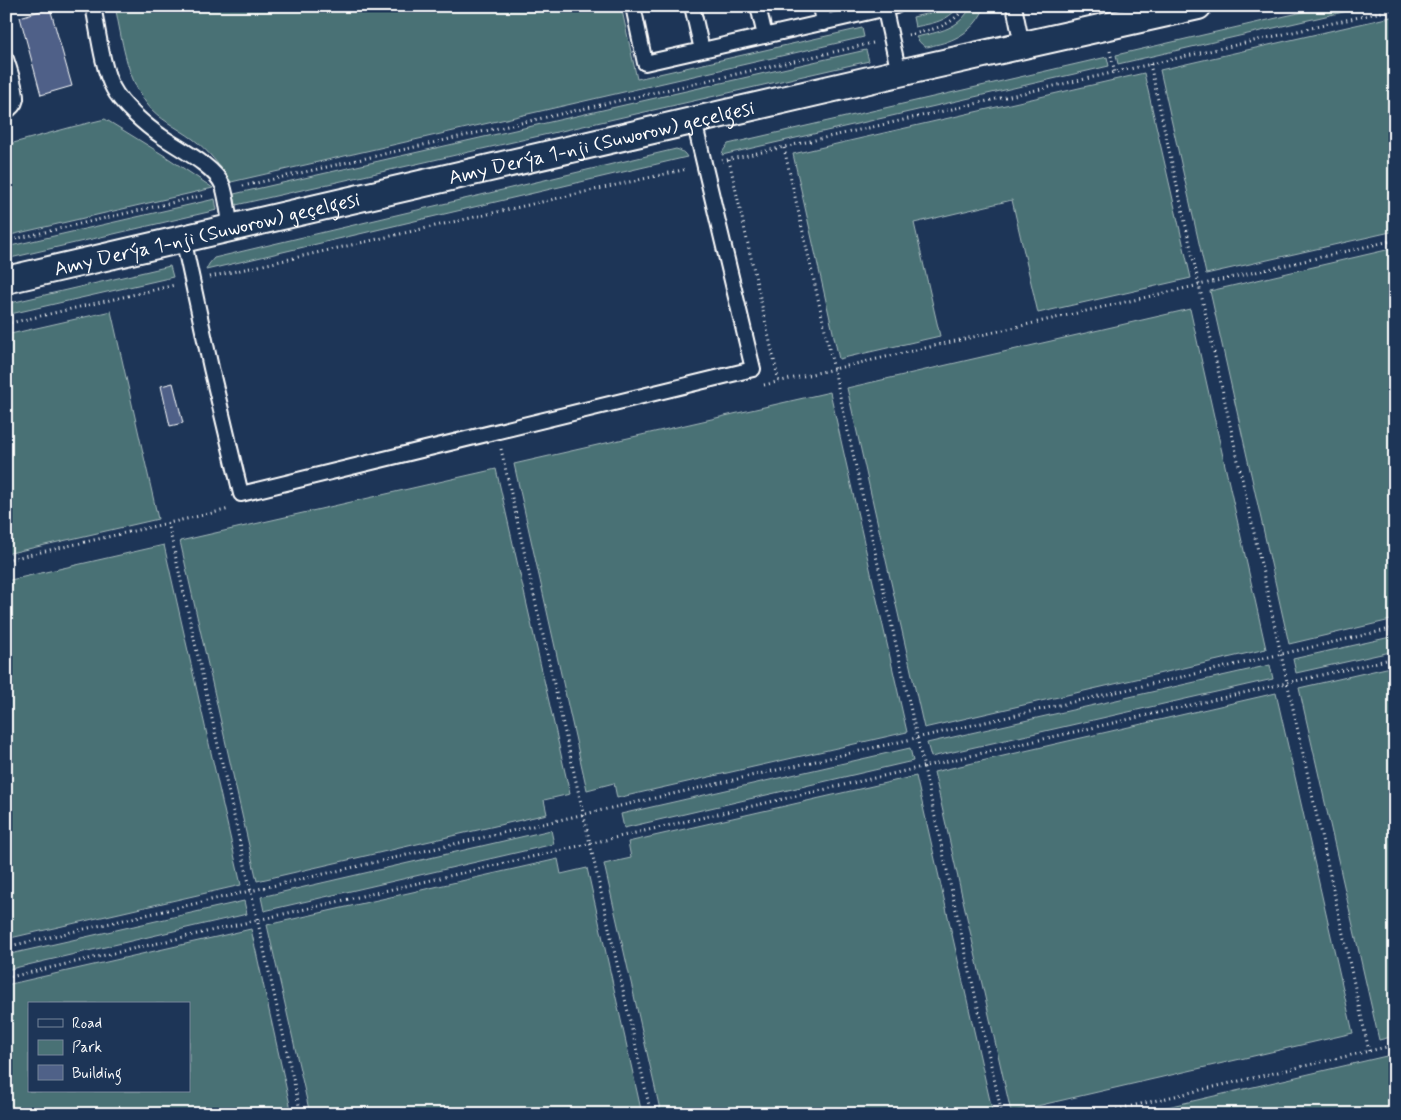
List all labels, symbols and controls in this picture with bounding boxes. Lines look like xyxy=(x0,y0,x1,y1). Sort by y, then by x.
street label: Amy Derýa 1-nji (Suworow) geçelgesi xyxy=(446,95,757,192)
street label: Amy Derýa 1-nji (Suworow) geçelgesi xyxy=(51,186,363,283)
legend xyxy=(28,1002,190,1092)
text: Road xyxy=(72,1014,102,1034)
text: Park xyxy=(72,1038,102,1058)
text: Building xyxy=(72,1064,122,1085)

